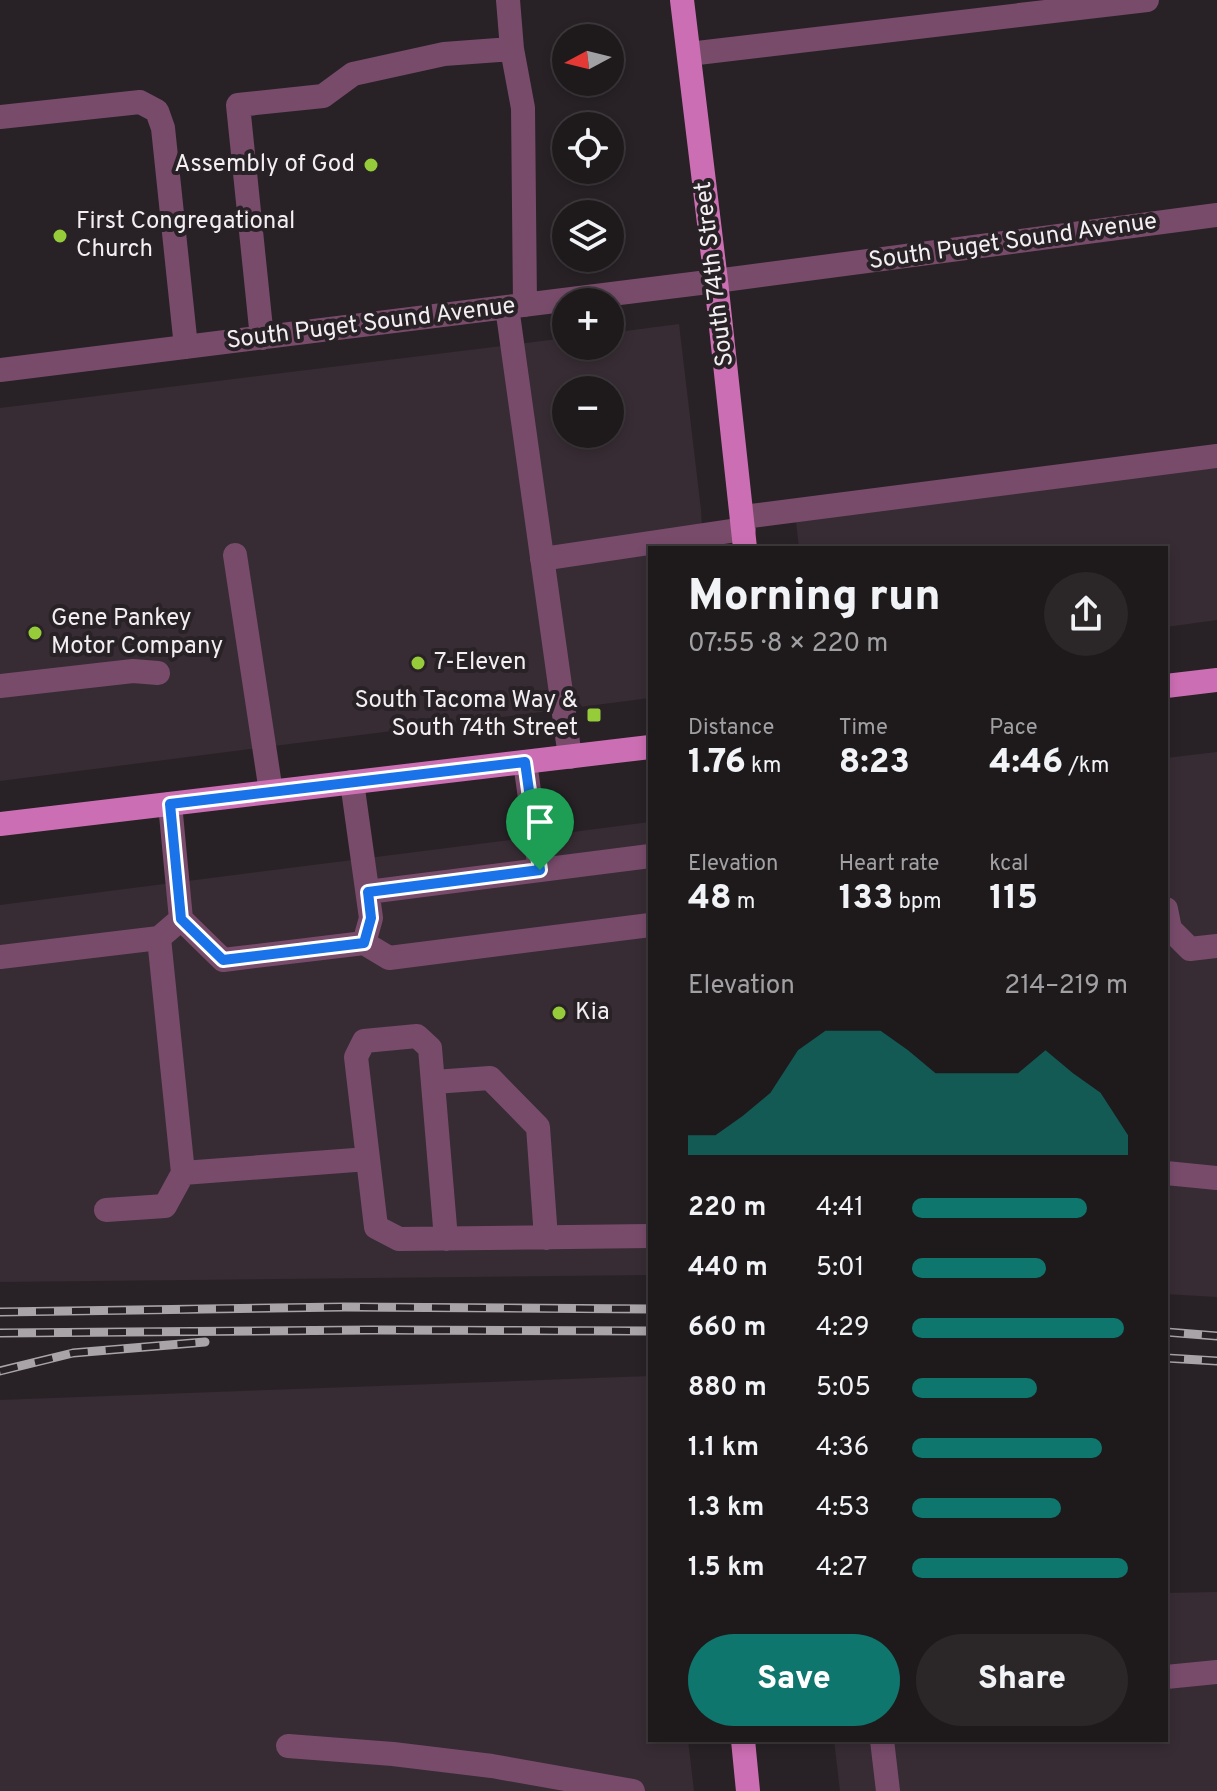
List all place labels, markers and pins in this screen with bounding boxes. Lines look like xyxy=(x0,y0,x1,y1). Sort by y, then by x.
place label: Assembly of God xyxy=(174,150,355,180)
marker: Assembly of God xyxy=(362,156,380,174)
place label: First Congregational Church xyxy=(76,207,295,265)
marker: First Congregational Church xyxy=(51,227,69,245)
place label: Gene Pankey Motor Company xyxy=(51,604,223,662)
marker: Gene Pankey Motor Company xyxy=(26,624,44,642)
place label: 7-Eleven xyxy=(434,648,527,678)
marker: 7-Eleven xyxy=(409,654,427,672)
place label: South Tacoma Way & South 74th Street xyxy=(355,686,578,744)
marker: South Tacoma Way & South 74th Street xyxy=(585,706,603,724)
pin xyxy=(506,788,574,870)
place label: Kia xyxy=(575,998,610,1028)
marker: Kia xyxy=(550,1004,568,1022)

